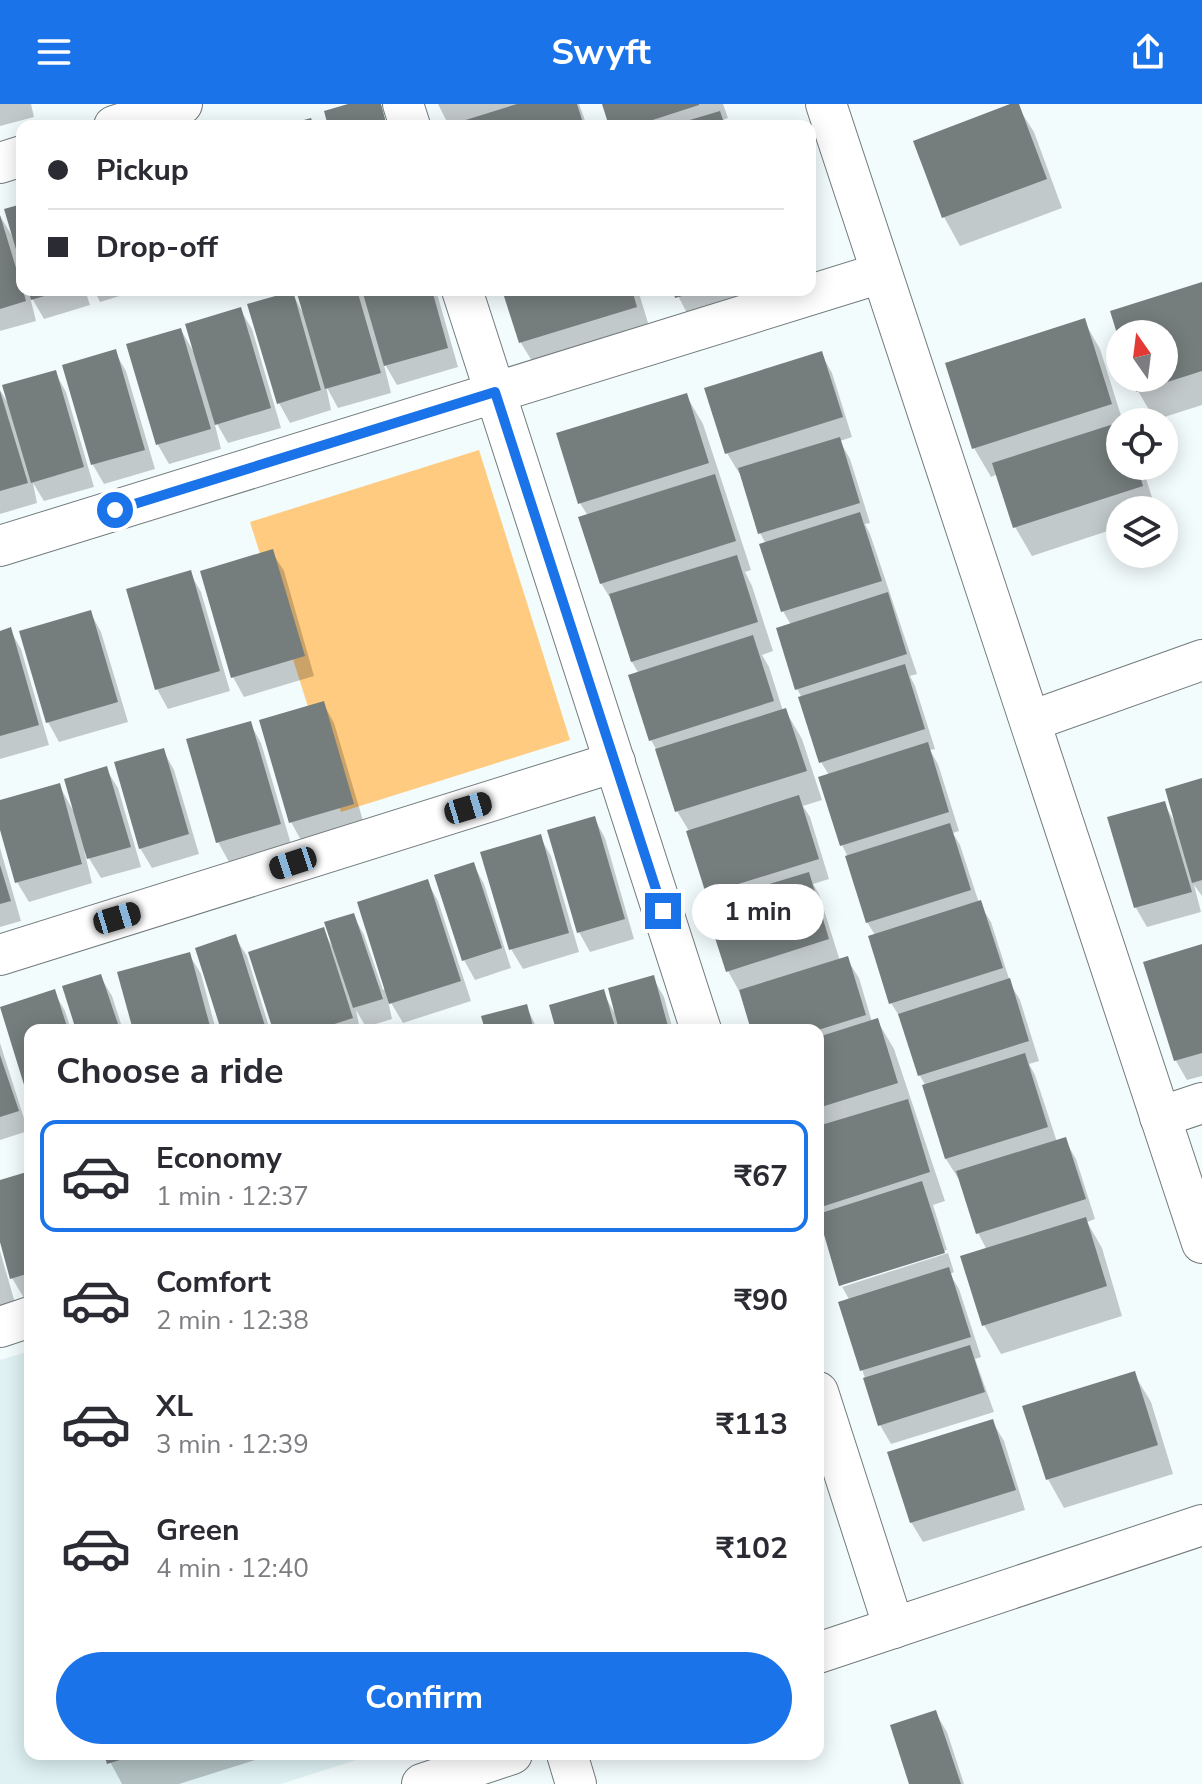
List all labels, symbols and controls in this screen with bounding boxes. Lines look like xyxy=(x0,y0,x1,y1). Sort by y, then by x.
text: Swyft xyxy=(551,28,651,77)
icon: menu xyxy=(32,30,76,74)
icon: share xyxy=(1126,30,1170,74)
text: Pickup xyxy=(96,150,189,191)
text: Drop-off xyxy=(96,227,218,268)
north arrow xyxy=(1106,320,1178,392)
map controls xyxy=(1106,320,1178,568)
button: locate xyxy=(1106,408,1178,480)
route start xyxy=(97,492,133,528)
button: layers xyxy=(1106,496,1178,568)
car xyxy=(442,790,494,826)
car xyxy=(266,844,320,882)
callout: 1 min xyxy=(691,883,823,939)
route end xyxy=(645,893,681,929)
text: 1 min xyxy=(724,894,792,929)
car xyxy=(91,900,143,936)
text: Choose a ride xyxy=(56,1047,284,1096)
text: Economy xyxy=(156,1138,282,1179)
icon: car xyxy=(60,1140,132,1212)
text: ₹67 xyxy=(734,1156,788,1197)
text: 1 min · 12:37 xyxy=(156,1179,309,1214)
text: Comfort xyxy=(156,1262,271,1303)
icon: car xyxy=(60,1264,132,1336)
text: ₹90 xyxy=(734,1280,788,1321)
text: 2 min · 12:38 xyxy=(156,1303,309,1338)
text: XL xyxy=(156,1386,193,1427)
icon: car xyxy=(60,1388,132,1460)
text: ₹113 xyxy=(716,1404,788,1445)
text: 3 min · 12:39 xyxy=(156,1427,309,1462)
text: Green xyxy=(156,1510,240,1551)
icon: car xyxy=(60,1512,132,1584)
text: ₹102 xyxy=(716,1528,788,1569)
text: 4 min · 12:40 xyxy=(156,1551,309,1586)
button: Confirm xyxy=(56,1652,792,1744)

